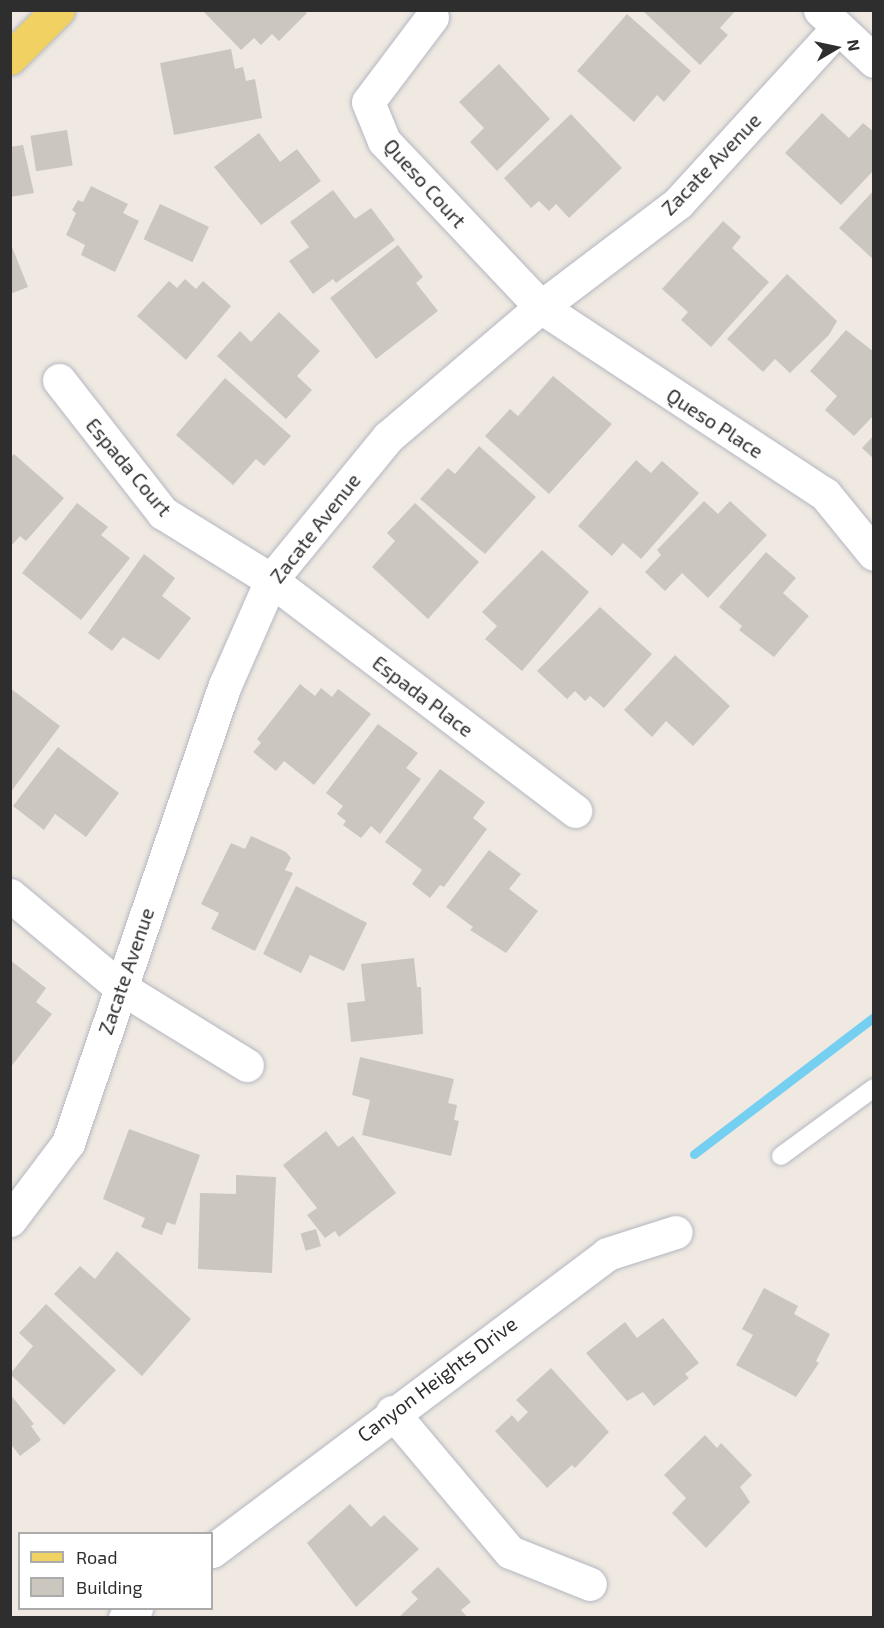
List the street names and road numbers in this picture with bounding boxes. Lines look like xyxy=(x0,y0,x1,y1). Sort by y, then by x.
street label: Zacate Avenue xyxy=(656,108,766,220)
street label: Queso Court xyxy=(379,134,471,232)
street label: Queso Place xyxy=(662,383,768,463)
street label: Espada Court xyxy=(81,413,177,521)
street label: Zacate Avenue xyxy=(265,468,365,588)
street label: Espada Place xyxy=(368,650,478,742)
street label: Zacate Avenue xyxy=(93,904,159,1038)
street label: Canyon Heights Drive xyxy=(353,1311,521,1447)

